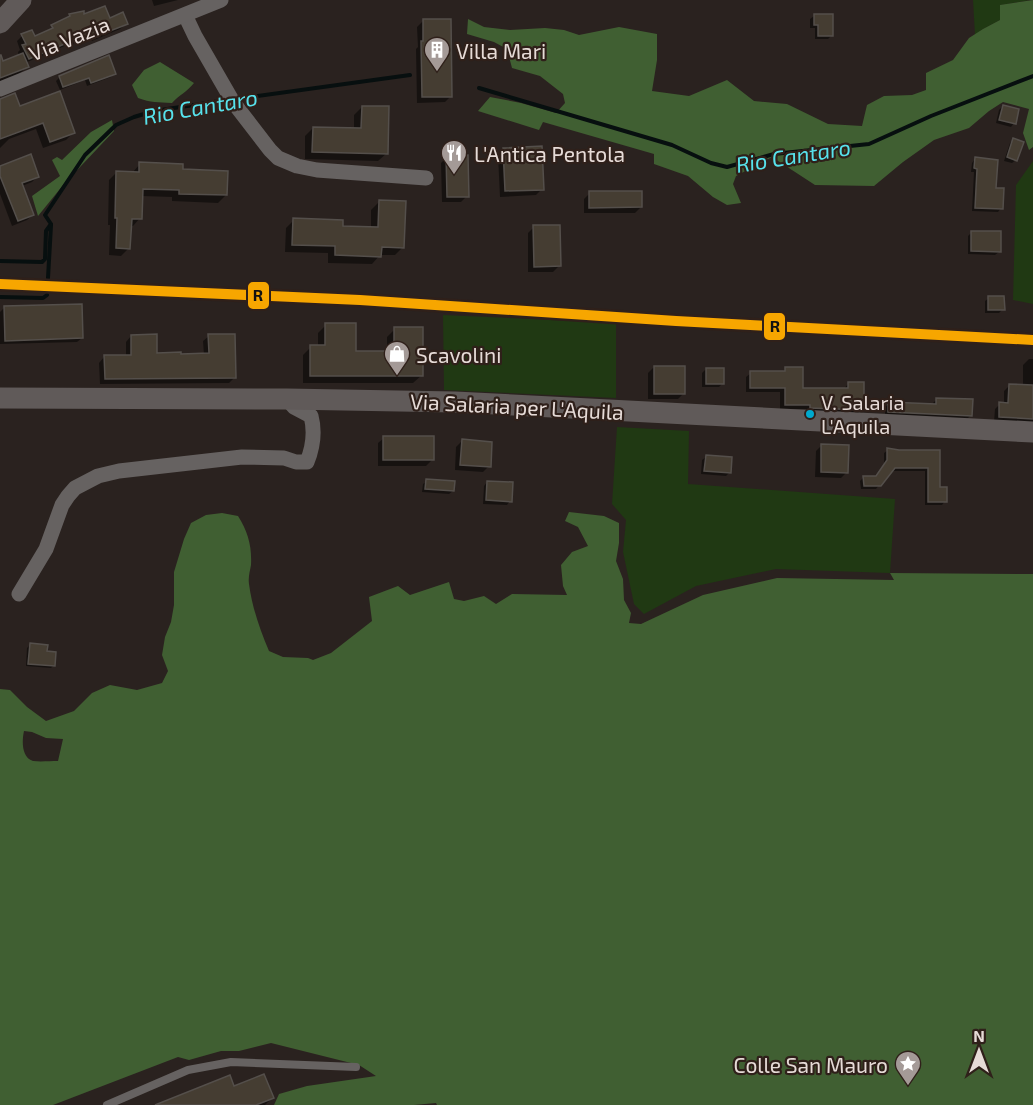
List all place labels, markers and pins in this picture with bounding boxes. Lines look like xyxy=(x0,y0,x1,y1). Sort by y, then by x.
building icon: Villa Mari xyxy=(422,35,452,73)
place label: Villa Mari xyxy=(456,38,546,63)
restaurant icon: L'Antica Pentola xyxy=(439,138,469,176)
place label: L'Antica Pentola xyxy=(474,141,625,166)
shop icon: Scavolini xyxy=(382,339,412,377)
place label: Scavolini xyxy=(416,342,501,367)
place label: V. Salaria L'Aquila xyxy=(821,390,904,438)
marker: V. Salaria L'Aquila xyxy=(804,408,816,420)
place icon: Colle San Mauro xyxy=(893,1049,923,1087)
place label: Colle San Mauro xyxy=(733,1052,888,1077)

